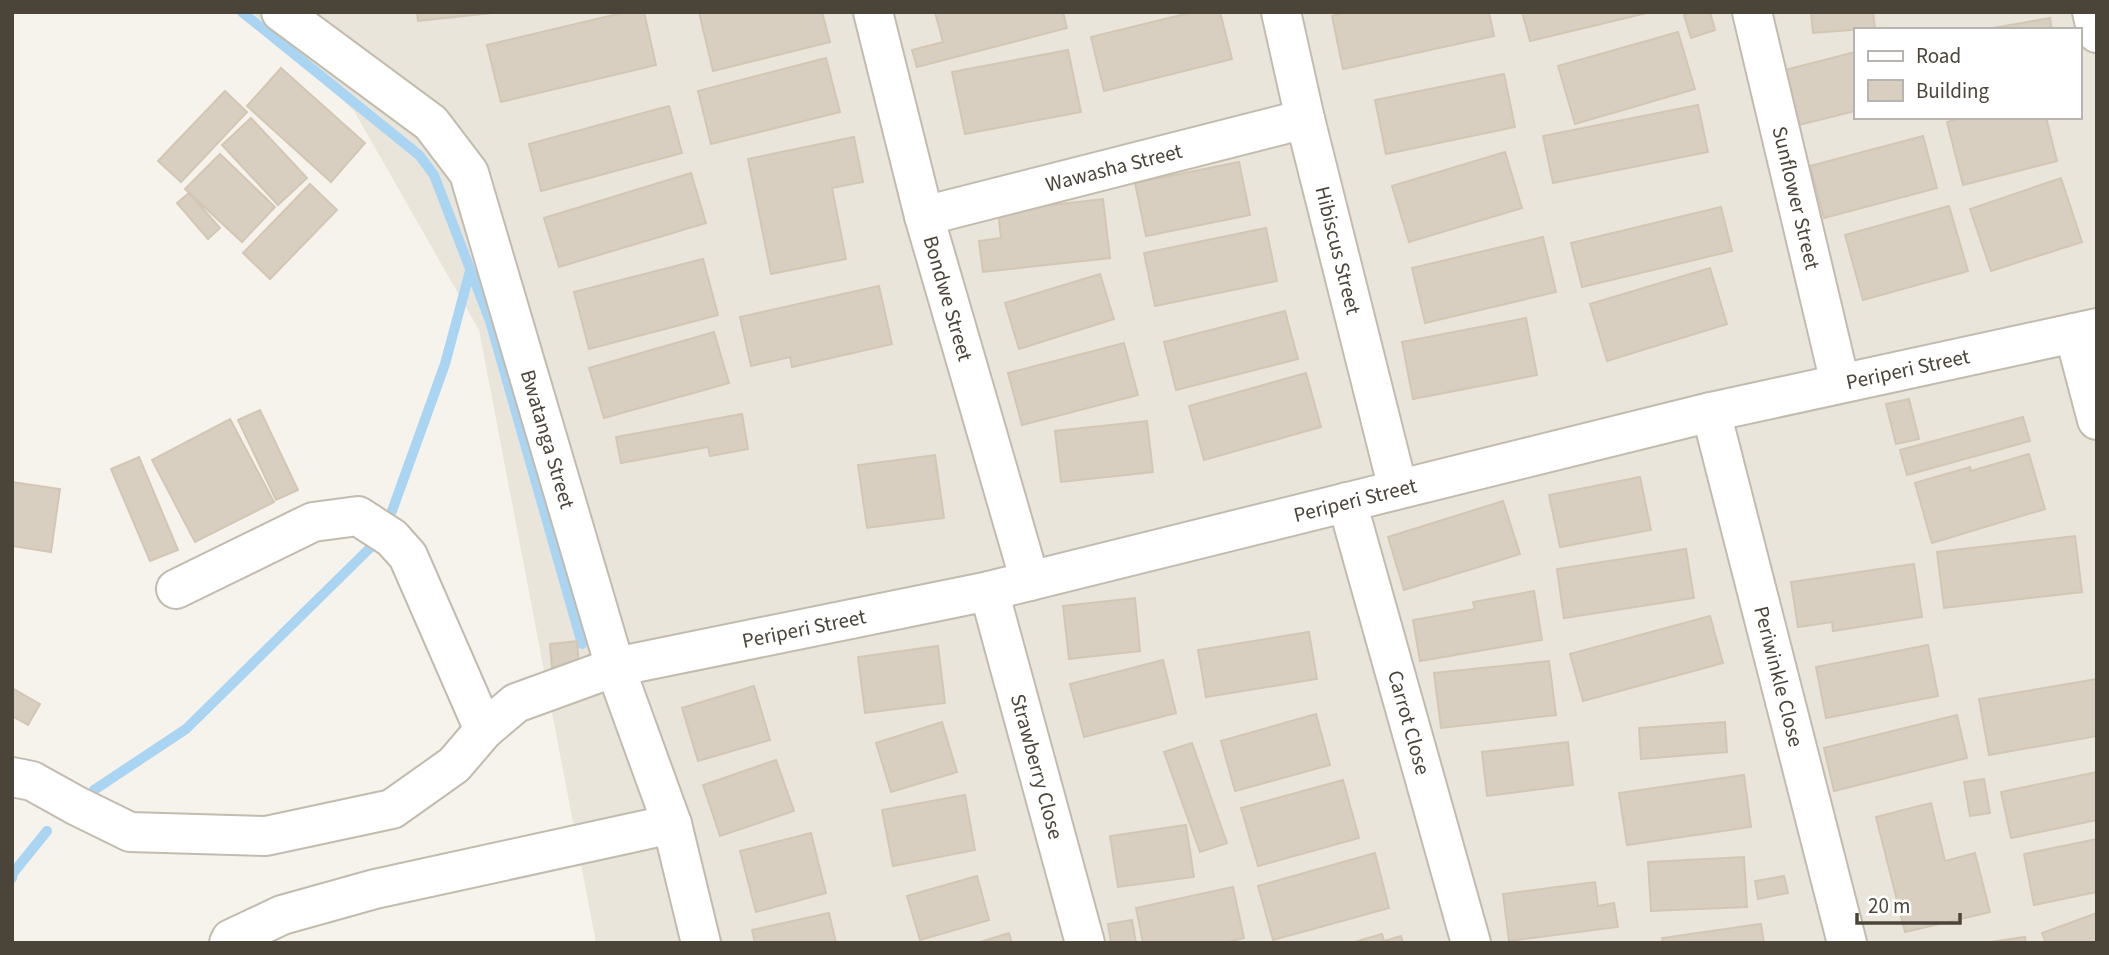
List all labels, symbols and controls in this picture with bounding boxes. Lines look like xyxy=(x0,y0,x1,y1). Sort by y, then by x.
legend xyxy=(1854,28,2081,119)
text: Road xyxy=(1916,41,1961,71)
text: Building xyxy=(1916,76,1990,106)
street label: Sunflower Street xyxy=(1765,123,1828,273)
street label: Wawasha Street xyxy=(1042,136,1185,199)
street label: Hibiscus Street xyxy=(1307,183,1369,318)
street label: Bondwe Street xyxy=(915,232,980,365)
street label: Periperi Street xyxy=(1843,341,1972,397)
street label: Bwatanga Street xyxy=(513,366,582,512)
street label: Periperi Street xyxy=(1291,471,1420,530)
street label: Periperi Street xyxy=(739,601,869,656)
street label: Periwinkle Close xyxy=(1746,603,1811,750)
street label: Carrot Close xyxy=(1380,667,1438,778)
street label: Strawberry Close xyxy=(1003,691,1071,843)
scale bar xyxy=(1857,881,1960,925)
text: 20 m xyxy=(1868,891,1910,921)

